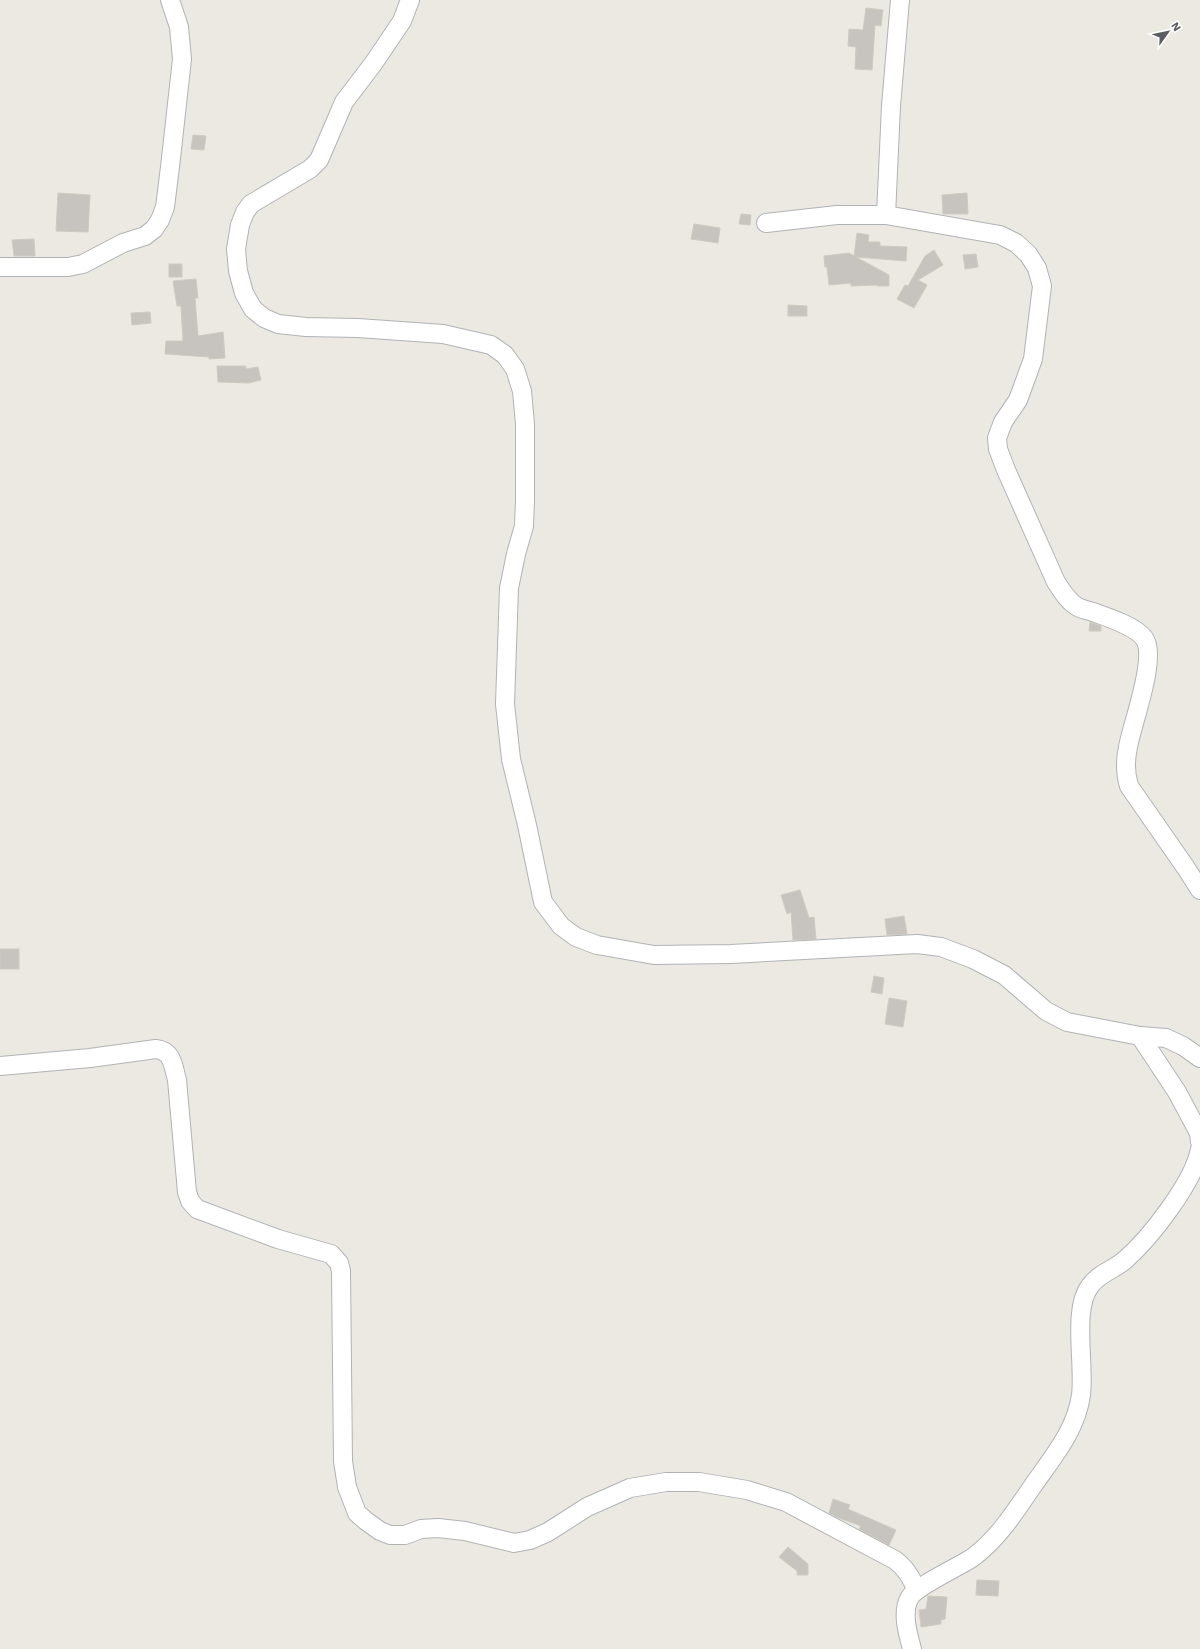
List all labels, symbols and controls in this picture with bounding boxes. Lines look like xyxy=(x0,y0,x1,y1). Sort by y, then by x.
north arrow xyxy=(1148,12,1188,52)
text: N xyxy=(1168,20,1184,34)

